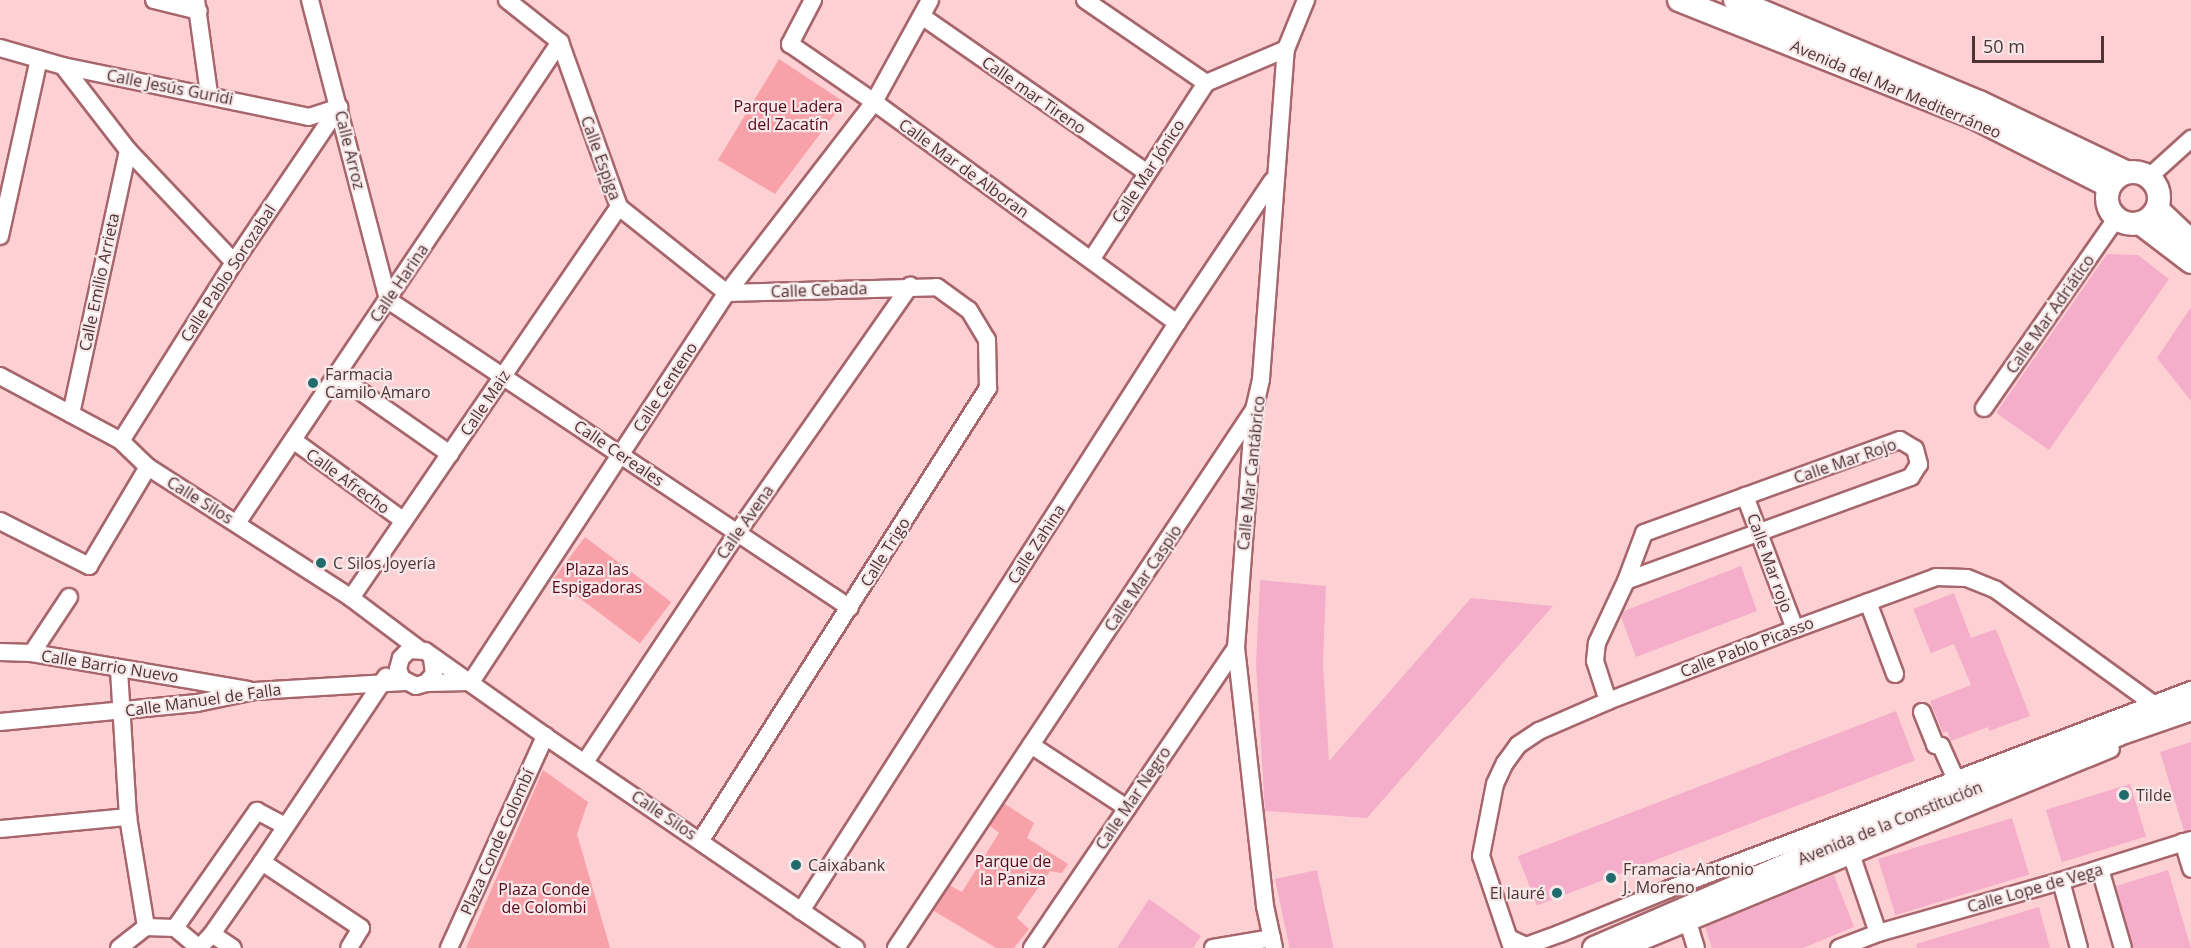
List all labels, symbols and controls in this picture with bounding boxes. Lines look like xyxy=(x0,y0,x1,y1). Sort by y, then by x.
scale bar xyxy=(1975,24,2107,62)
text: 50 m xyxy=(1983,34,2025,58)
street label: Avenida del Mar Mediterráneo xyxy=(1788,36,2004,142)
street label: Calle mar Tireno xyxy=(978,52,1090,138)
street label: Calle Jesús Guridi xyxy=(105,65,235,109)
park label: Parque Ladera del Zacatín xyxy=(733,96,843,134)
street label: Calle Arroz xyxy=(331,109,369,191)
street label: Calle Espiga xyxy=(577,113,625,203)
street label: Calle Mar de Alboran xyxy=(895,114,1033,222)
street label: Calle Mar Jónico xyxy=(1107,116,1189,226)
street label: Calle Pablo Sorozabal xyxy=(176,201,280,345)
street label: Calle Emilio Arrieta xyxy=(75,211,123,353)
street label: Calle Harina xyxy=(366,240,432,326)
street label: Calle Mar Adriático xyxy=(2002,251,2098,377)
street label: Calle Cebada xyxy=(770,279,868,301)
street label: Calle Centeno xyxy=(629,339,701,435)
place label: Farmacia Camilo Amaro xyxy=(325,364,431,402)
street label: Calle Maiz xyxy=(456,367,514,439)
marker: Farmacia Camilo Amaro xyxy=(306,376,320,390)
street label: Calle Mar Cantábrico xyxy=(1233,395,1269,551)
street label: Calle Cereales xyxy=(570,416,668,490)
street label: Calle Mar Rojo xyxy=(1791,434,1899,488)
street label: Calle Afrecho xyxy=(303,444,393,518)
street label: Calle Silos xyxy=(163,472,237,528)
street label: Calle Avena xyxy=(712,481,778,563)
street label: Calle Zahina xyxy=(1003,501,1069,587)
street label: Calle Mar rojo xyxy=(1743,511,1797,615)
street label: Calle Trigo xyxy=(856,514,914,590)
street label: Calle Mar Caspio xyxy=(1100,521,1186,635)
place label: C Silos Joyería xyxy=(333,553,436,573)
marker: C Silos Joyería xyxy=(314,556,328,570)
park label: Plaza las Espigadoras xyxy=(552,559,642,597)
street label: Calle Pablo Picasso xyxy=(1678,613,1816,681)
street label: Calle Barrio Nuevo xyxy=(40,646,180,686)
street label: Calle Manuel de Falla xyxy=(124,680,282,720)
street label: Calle Mar Negro xyxy=(1091,743,1175,853)
street label: Plaza Conde Colombí xyxy=(456,766,538,918)
street label: Avenida de la Constitución xyxy=(1795,777,1985,869)
place label: Tilde xyxy=(2136,785,2172,805)
street label: Calle Silos xyxy=(628,786,700,844)
marker: Tilde xyxy=(2117,788,2131,802)
park label: Parque de la Paniza xyxy=(975,851,1051,889)
place label: Caixabank xyxy=(808,855,885,875)
marker: Caixabank xyxy=(789,858,803,872)
place label: Framacia Antonio J. Moreno xyxy=(1623,859,1754,897)
street label: Calle Lope de Vega xyxy=(1965,859,2105,917)
marker: Framacia Antonio J. Moreno xyxy=(1604,871,1618,885)
park label: Plaza Conde de Colombi xyxy=(498,879,590,917)
place label: El lauré xyxy=(1490,883,1545,903)
marker: El lauré xyxy=(1550,886,1564,900)

